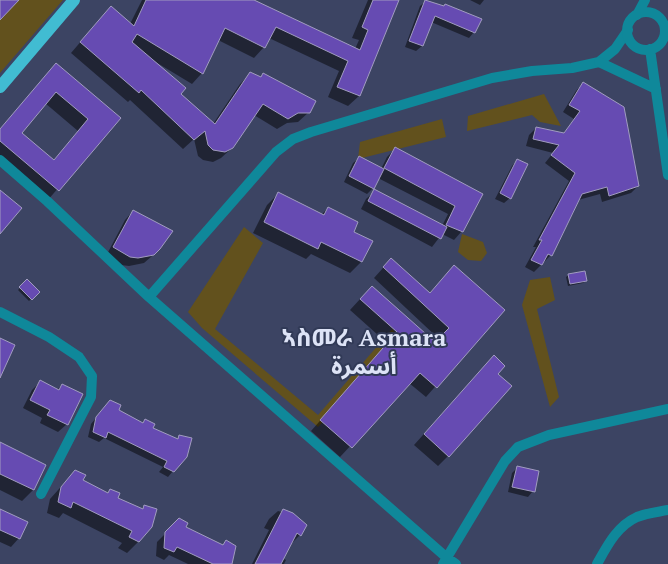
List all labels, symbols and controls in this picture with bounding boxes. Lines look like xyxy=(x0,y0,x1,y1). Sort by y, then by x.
district label: ኣስመራ Asmara أسمرة xyxy=(282,321,447,381)

